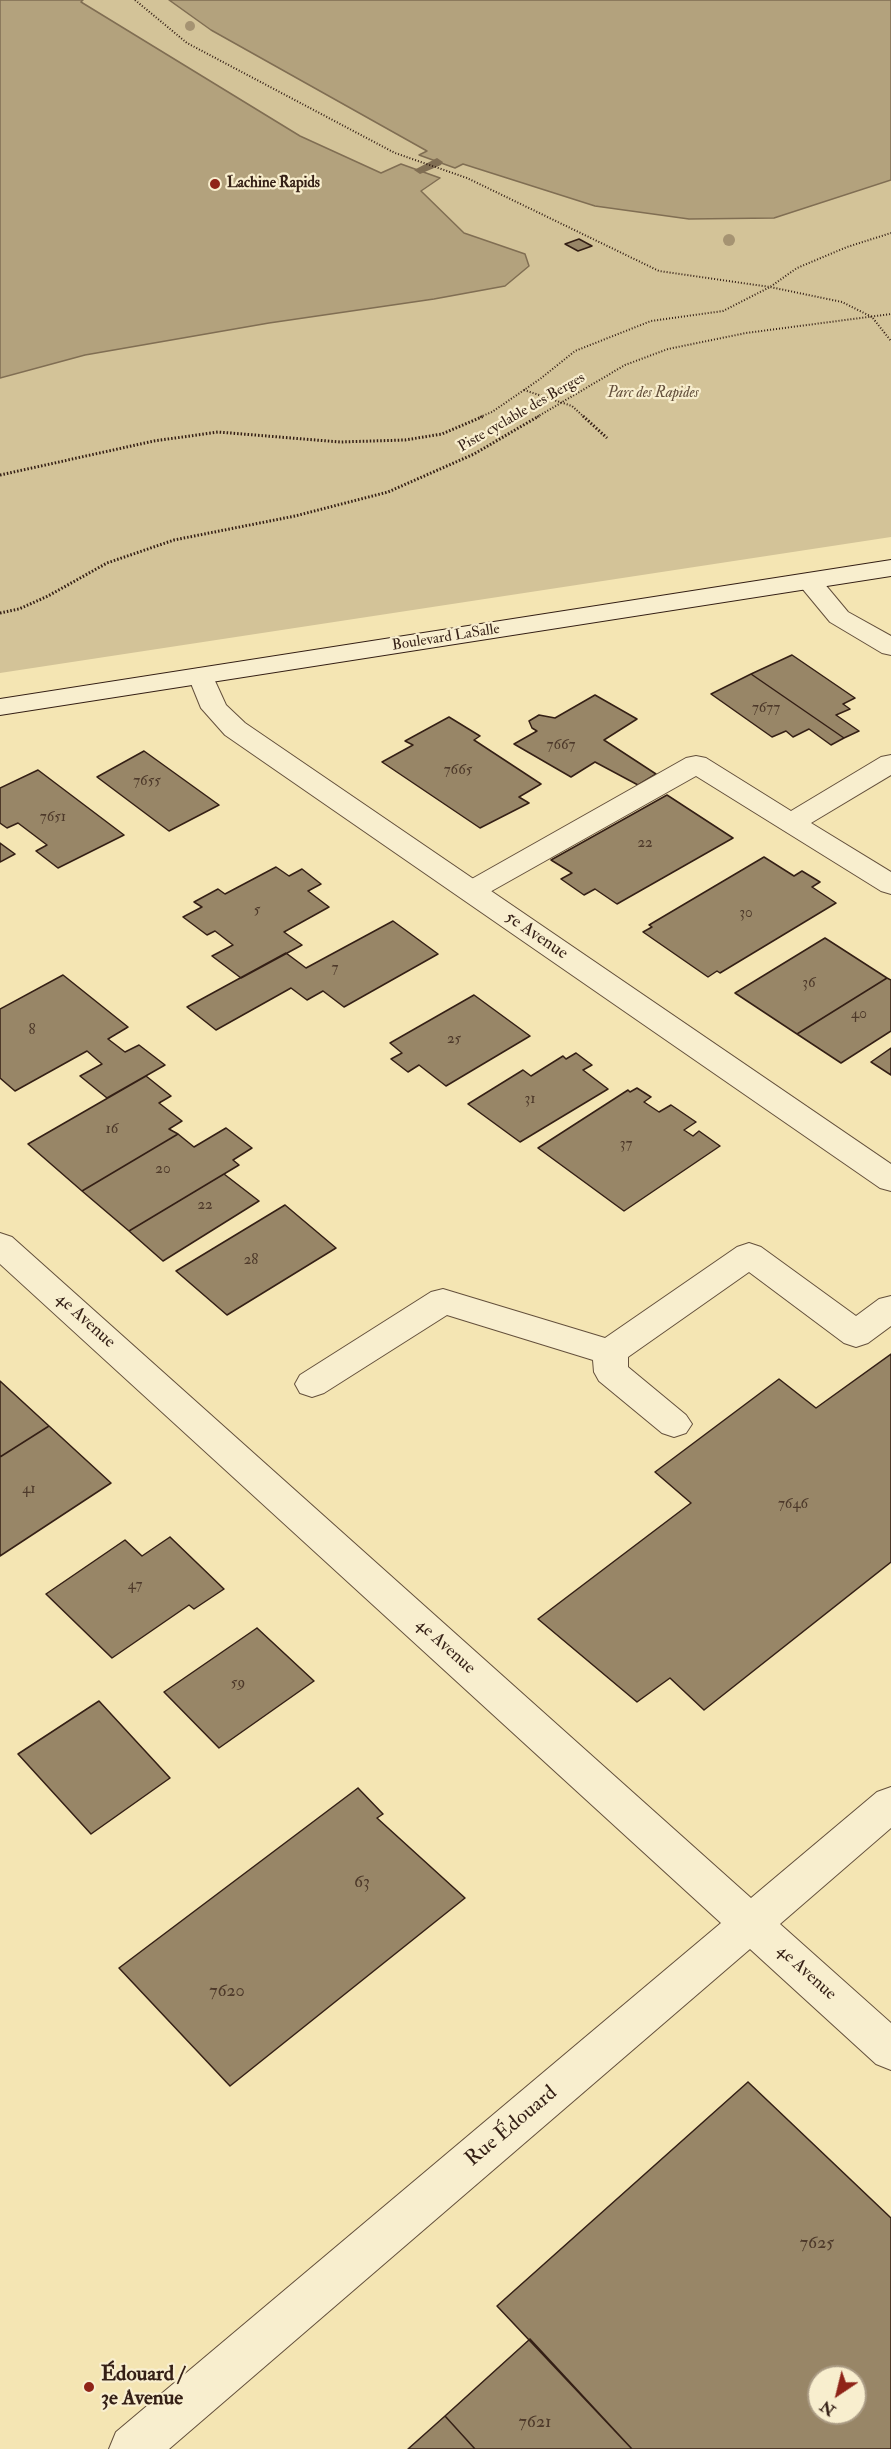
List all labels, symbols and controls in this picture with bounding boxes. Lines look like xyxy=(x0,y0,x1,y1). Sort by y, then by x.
place label: Lachine Rapids xyxy=(227,175,320,193)
marker: Lachine Rapids xyxy=(208,177,222,191)
street label: Piste cyclable des Berges xyxy=(455,369,589,457)
park label: Parc des Rapides xyxy=(607,385,699,403)
street label: Boulevard LaSalle xyxy=(391,621,501,655)
house number: 7677 xyxy=(752,700,780,718)
house number: 7667 xyxy=(547,737,575,755)
house number: 7665 xyxy=(444,762,472,780)
house number: 7655 xyxy=(133,773,161,791)
house number: 7651 xyxy=(40,809,66,827)
house number: 22 xyxy=(637,835,653,853)
house number: 5 xyxy=(254,902,260,920)
house number: 30 xyxy=(739,905,753,923)
street label: 5e Avenue xyxy=(500,907,572,965)
house number: 7 xyxy=(332,960,338,978)
house number: 36 xyxy=(802,975,816,993)
house number: 40 xyxy=(851,1006,867,1024)
house number: 8 xyxy=(28,1022,36,1040)
house number: 25 xyxy=(447,1031,461,1049)
house number: 31 xyxy=(524,1091,536,1109)
house number: 16 xyxy=(106,1121,118,1139)
house number: 37 xyxy=(620,1136,632,1154)
house number: 20 xyxy=(155,1161,171,1179)
house number: 22 xyxy=(197,1197,213,1215)
house number: 28 xyxy=(244,1252,258,1270)
street label: 4e Avenue xyxy=(51,1289,119,1353)
house number: 41 xyxy=(22,1481,36,1499)
house number: 7646 xyxy=(778,1496,808,1514)
house number: 47 xyxy=(128,1577,142,1595)
street label: 4e Avenue xyxy=(411,1615,479,1679)
house number: 59 xyxy=(231,1675,245,1693)
house number: 63 xyxy=(354,1872,370,1894)
street label: 4e Avenue xyxy=(772,1941,840,2005)
house number: 7620 xyxy=(209,1981,245,2003)
street label: Rue Édouard xyxy=(461,2081,563,2173)
house number: 7625 xyxy=(800,2233,834,2255)
place label: Édouard / 3e Avenue xyxy=(101,2362,184,2412)
north arrow xyxy=(807,2365,867,2425)
marker: Édouard / 3e Avenue xyxy=(82,2380,96,2394)
text: N xyxy=(816,2396,839,2420)
house number: 7621 xyxy=(519,2412,551,2434)

